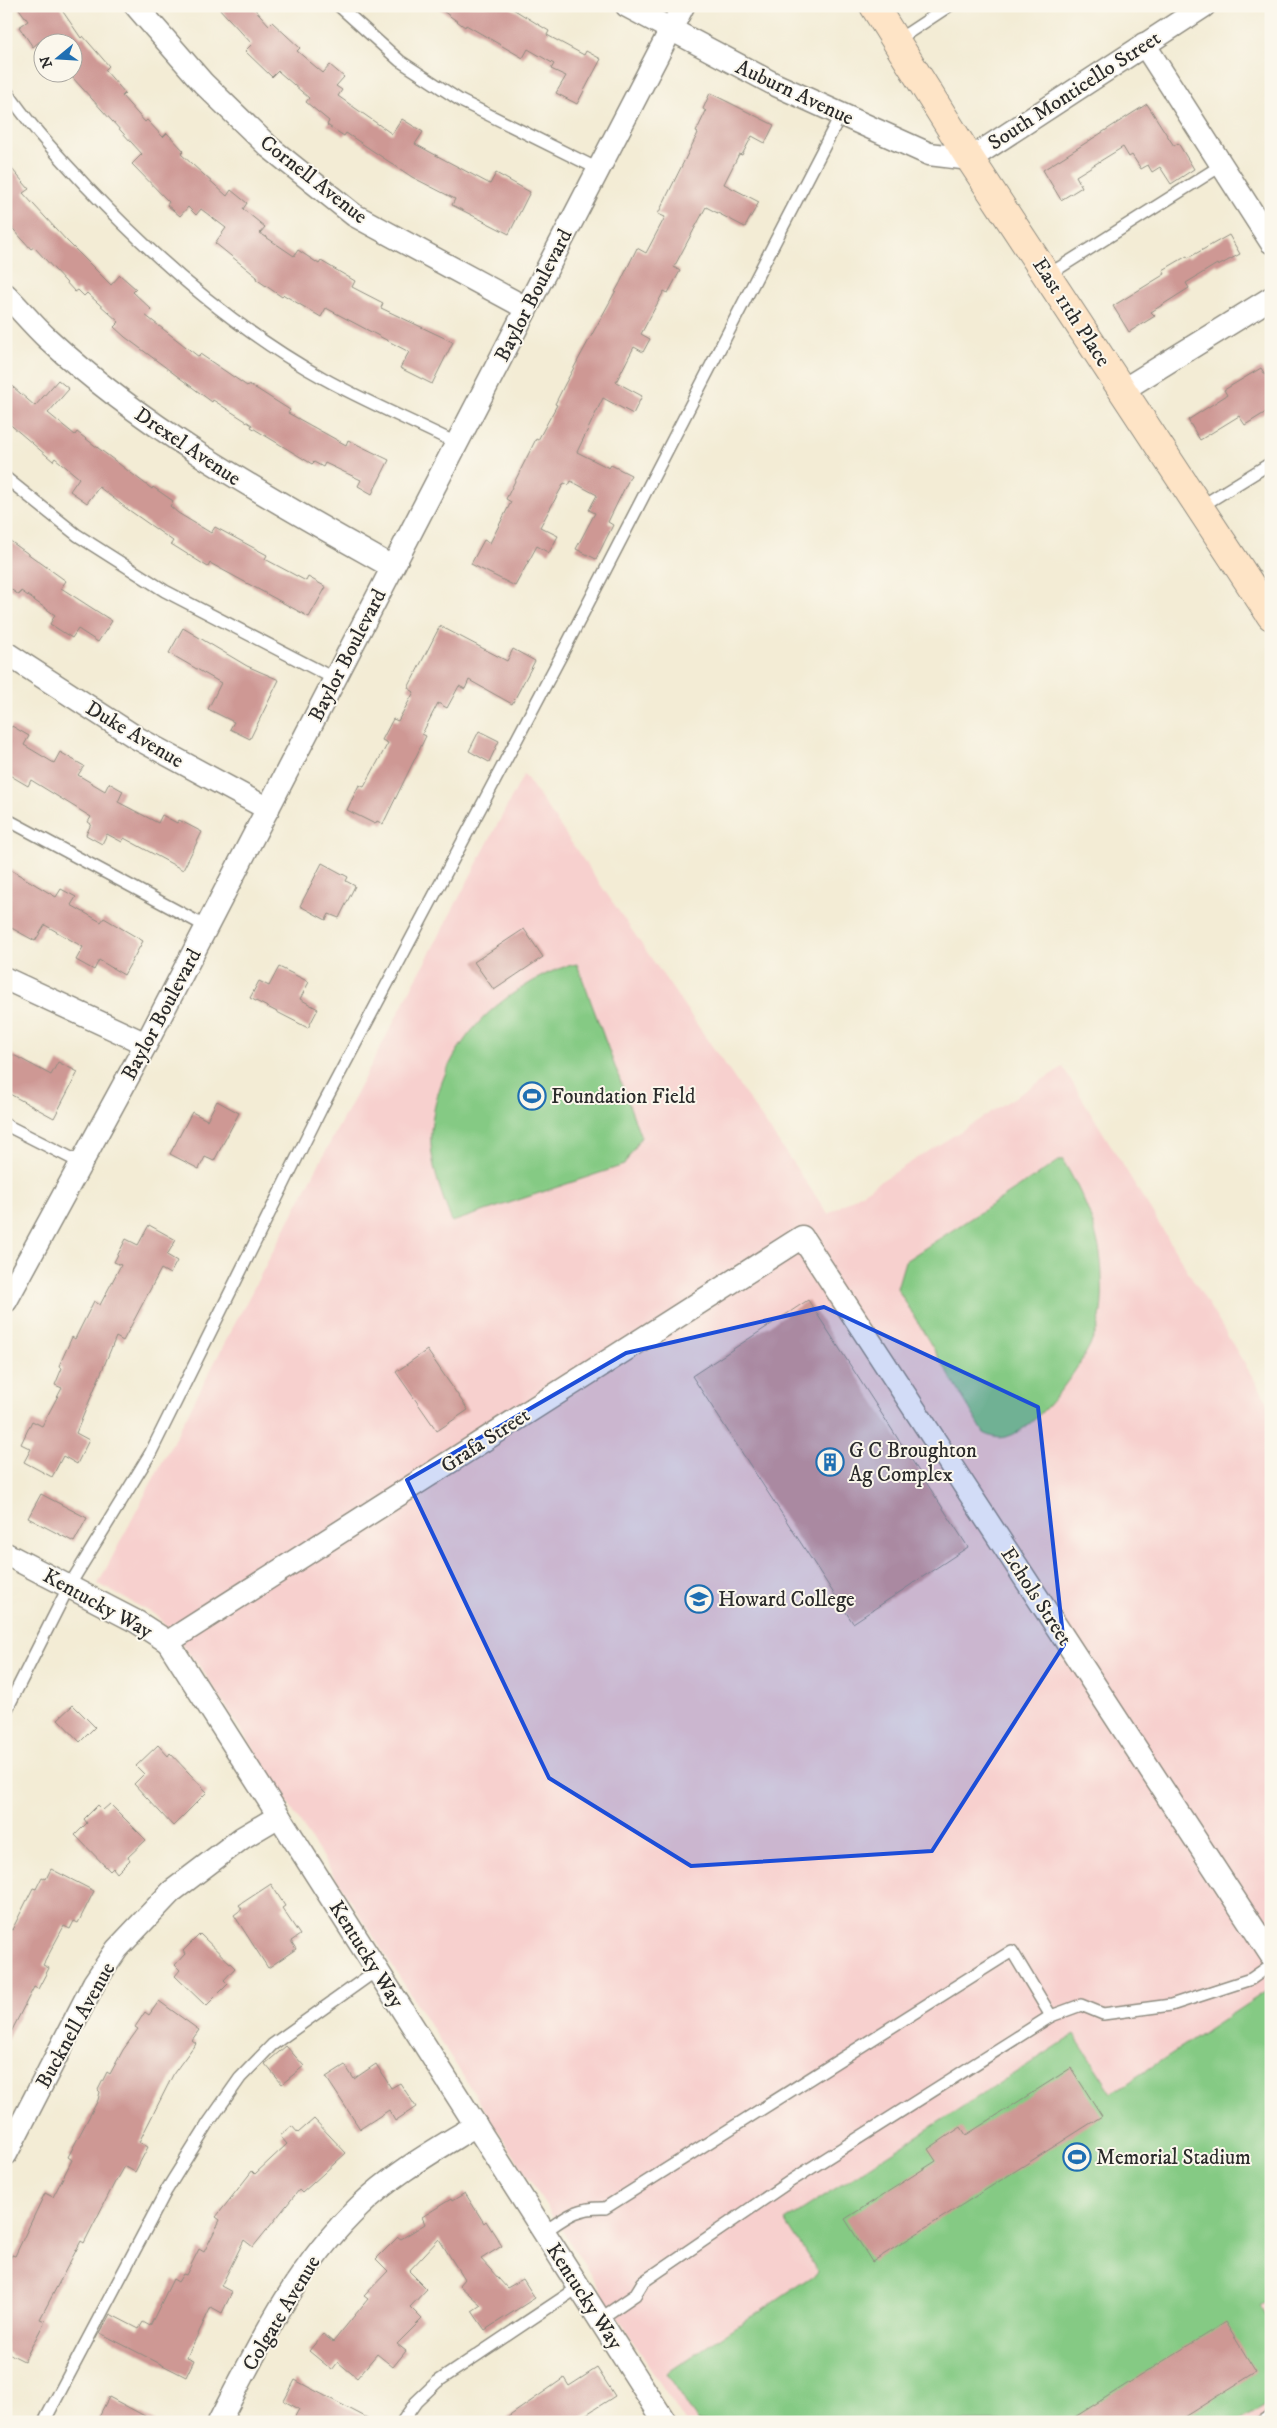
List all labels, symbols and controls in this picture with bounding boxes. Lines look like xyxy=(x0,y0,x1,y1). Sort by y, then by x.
street label: South Monticello Street xyxy=(983,25,1166,156)
north arrow xyxy=(32,32,82,82)
text: N xyxy=(36,53,57,70)
street label: Auburn Avenue xyxy=(731,54,858,132)
street label: Cornell Avenue xyxy=(254,130,373,230)
street label: Baylor Boulevard xyxy=(489,224,579,366)
street label: East 11th Place xyxy=(1026,253,1116,372)
street label: Drexel Avenue xyxy=(129,402,246,492)
street label: Baylor Boulevard xyxy=(303,584,393,726)
street label: Duke Avenue xyxy=(81,695,188,774)
street label: Baylor Boulevard xyxy=(116,944,208,1085)
sports icon: Foundation Field xyxy=(517,1081,547,1111)
place label: Foundation Field xyxy=(551,1084,696,1110)
street label: Grafa Street xyxy=(436,1402,535,1479)
place label: G C Broughton Ag Complex xyxy=(849,1438,977,1488)
building icon: G C Broughton Ag Complex xyxy=(815,1447,845,1477)
street label: Echols Street xyxy=(995,1542,1078,1651)
street label: Kentucky Way xyxy=(38,1563,158,1645)
school or university icon: Howard College xyxy=(684,1584,714,1614)
place label: Howard College xyxy=(718,1587,855,1613)
street label: Kentucky Way xyxy=(323,1896,410,2014)
street label: Bucknell Avenue xyxy=(31,1958,121,2093)
sports icon: Memorial Stadium xyxy=(1062,2142,1092,2172)
place label: Memorial Stadium xyxy=(1096,2145,1251,2171)
street label: Kentucky Way xyxy=(540,2238,629,2355)
street label: Colgate Avenue xyxy=(237,2251,327,2376)

